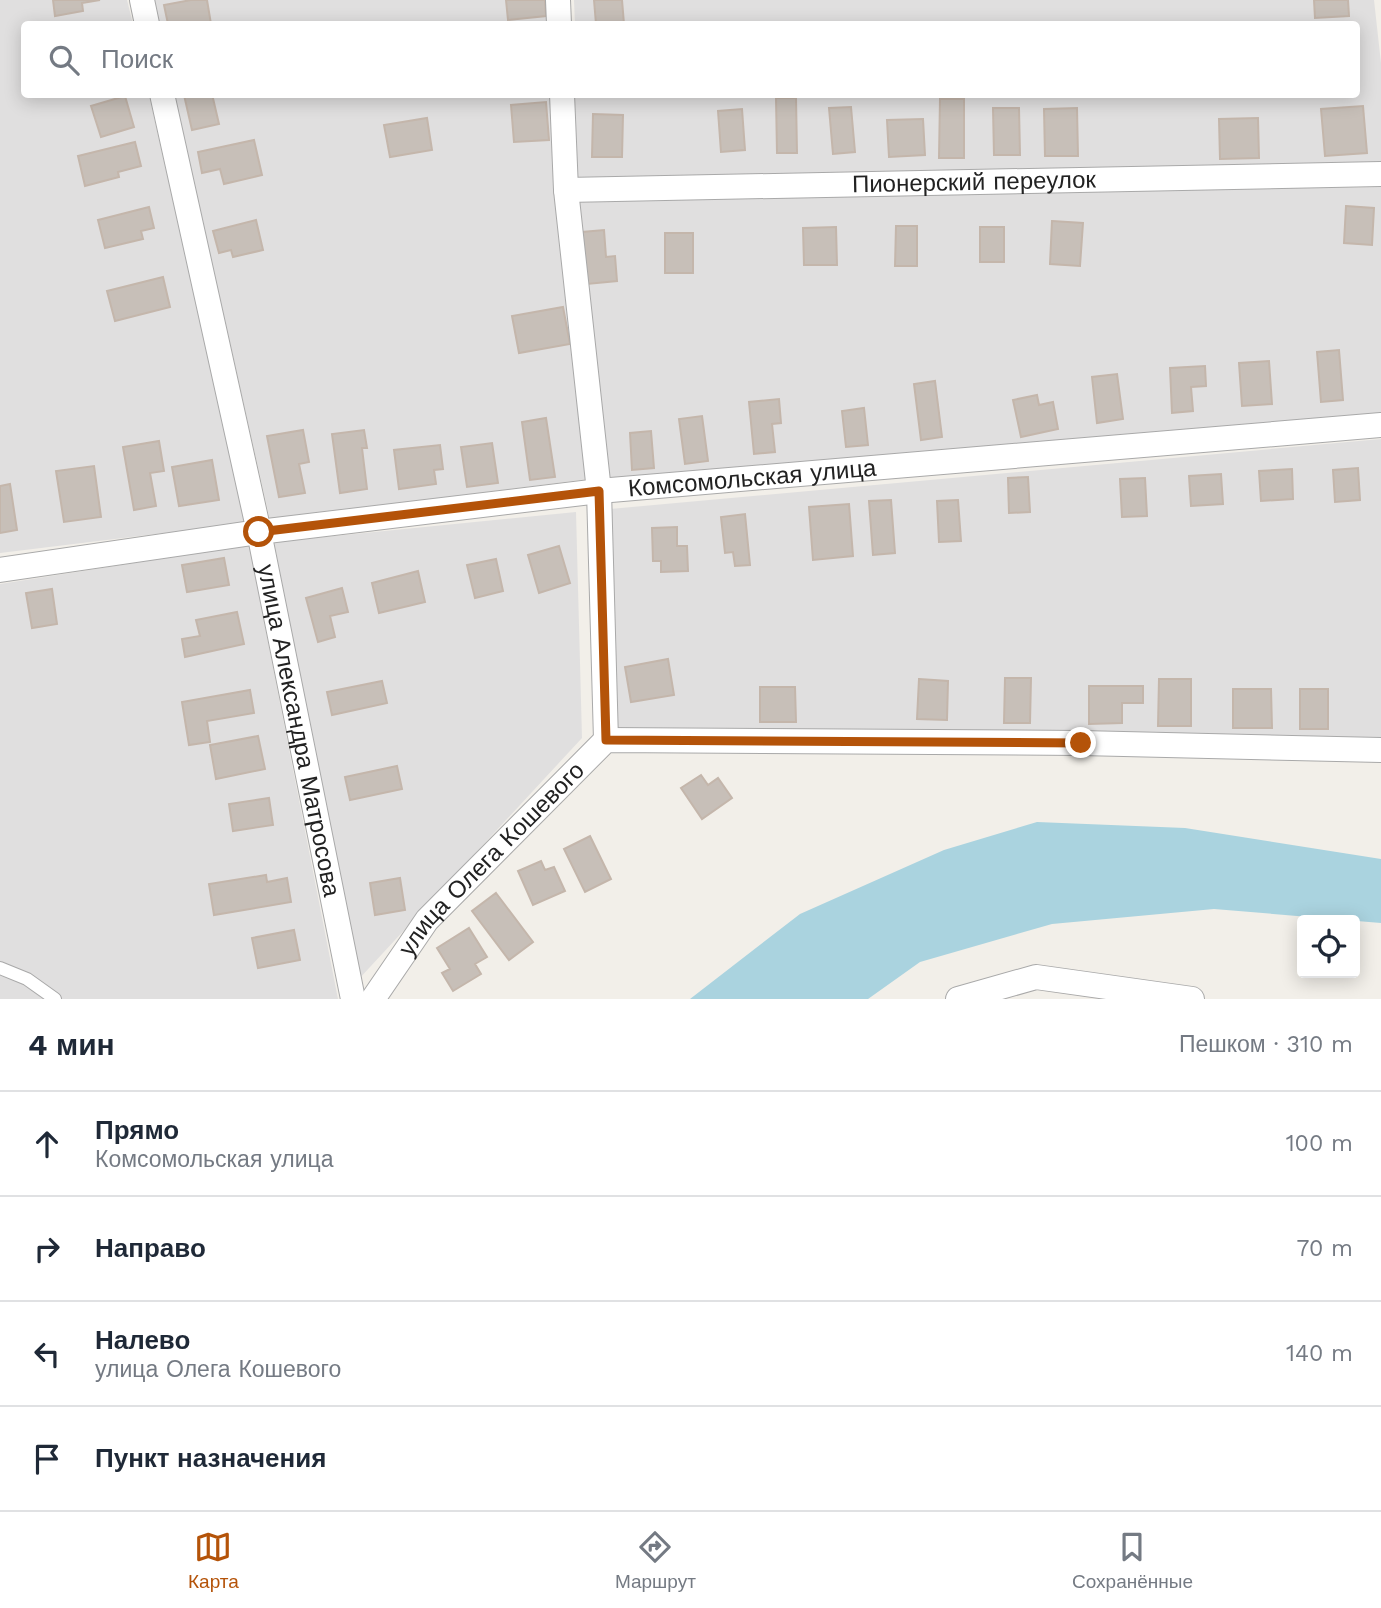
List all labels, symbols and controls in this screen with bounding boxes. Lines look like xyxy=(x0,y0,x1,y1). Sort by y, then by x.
search box xyxy=(21,21,1360,98)
icon: search xyxy=(45,41,83,79)
text: Поиск xyxy=(101,44,173,74)
street label: Пионерский переулок xyxy=(852,166,1097,198)
street label: Комсомольская улица xyxy=(627,454,878,502)
route start xyxy=(243,516,274,547)
street label: улица Александра Матросова xyxy=(252,562,346,900)
route end xyxy=(1065,727,1096,758)
street label: улица Олега Кошевого xyxy=(393,756,590,961)
map controls xyxy=(1297,915,1360,978)
button: locate xyxy=(1297,915,1360,978)
text: 4 мин xyxy=(28,1027,115,1062)
text: Пешком · 310 m xyxy=(1179,1031,1353,1058)
text: Прямо xyxy=(95,1115,179,1145)
icon: ahead xyxy=(28,1125,66,1163)
text: 100 m xyxy=(1286,1130,1353,1157)
text: Комсомольская улица xyxy=(95,1146,333,1173)
icon: right xyxy=(28,1230,66,1268)
text: Направо xyxy=(95,1233,206,1263)
text: 70 m xyxy=(1296,1235,1353,1262)
text: Налево xyxy=(95,1325,190,1355)
icon: left xyxy=(28,1335,66,1373)
text: 140 m xyxy=(1286,1340,1353,1367)
text: улица Олега Кошевого xyxy=(95,1356,341,1383)
icon: arrive xyxy=(28,1440,66,1478)
text: Пункт назначения xyxy=(95,1443,326,1473)
tab: Карта xyxy=(188,1528,239,1593)
tab: Маршрут xyxy=(615,1528,696,1593)
tab: Сохранённые xyxy=(1072,1528,1193,1593)

